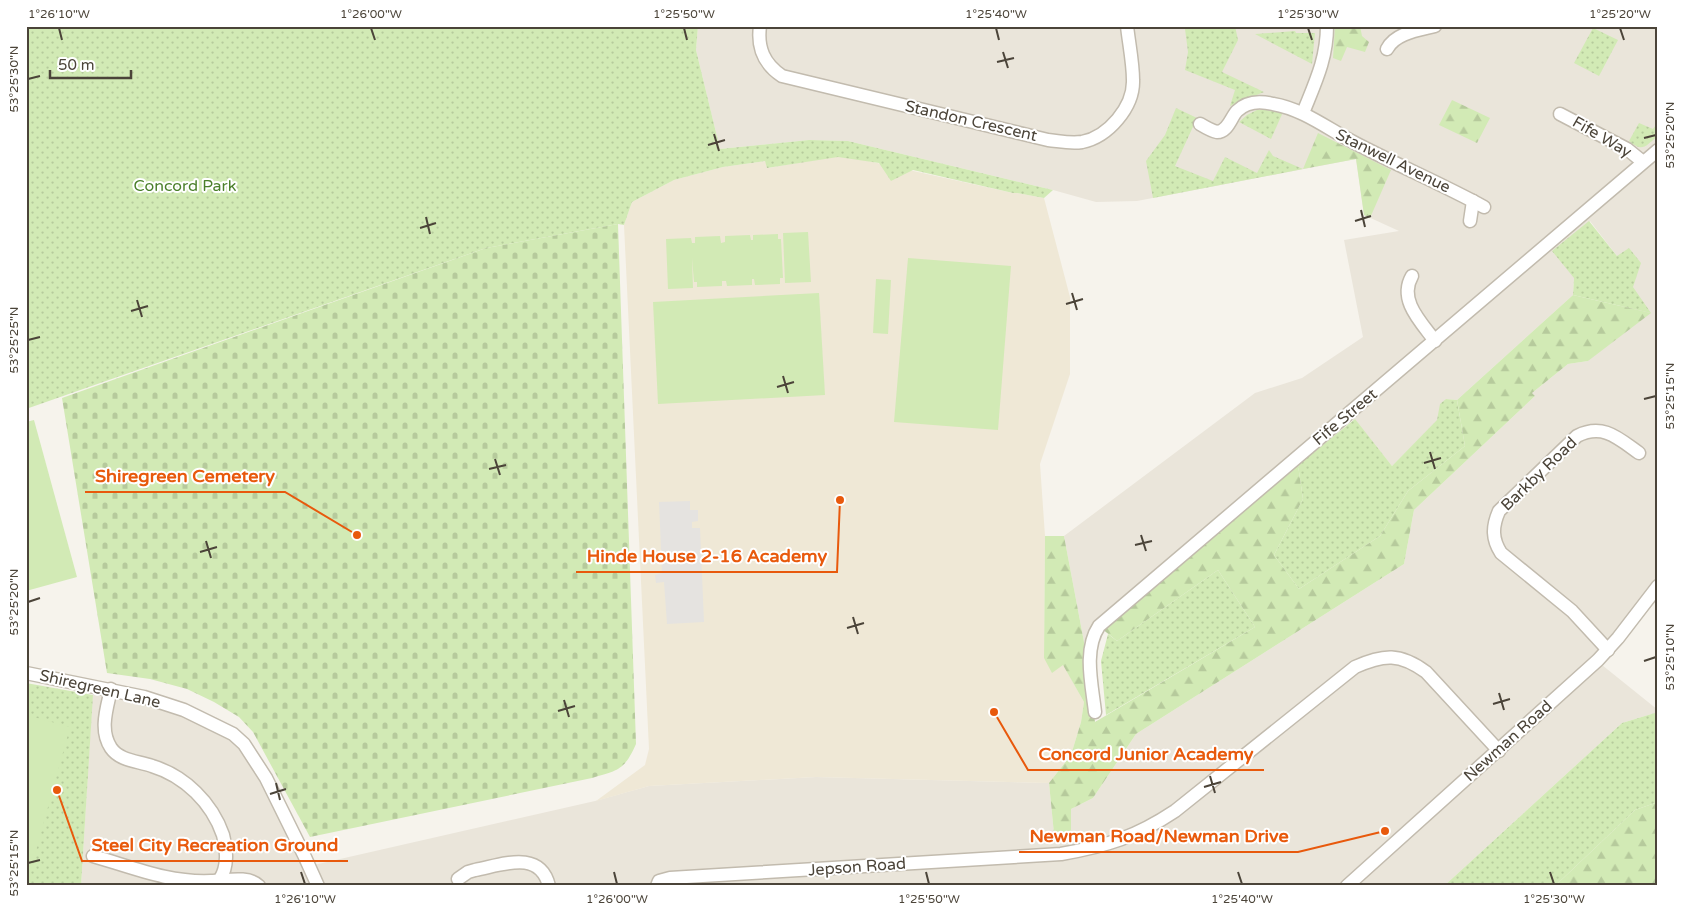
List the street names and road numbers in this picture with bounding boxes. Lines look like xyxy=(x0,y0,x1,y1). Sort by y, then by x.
street label: Standon Crescent xyxy=(903,96,1039,146)
street label: Fife Way xyxy=(1569,112,1636,162)
street label: Stanwell Avenue xyxy=(1332,125,1454,197)
street label: Fife Street xyxy=(1309,384,1381,450)
street label: Barkby Road xyxy=(1497,433,1581,515)
street label: Shiregreen Lane xyxy=(38,665,162,713)
street label: Newman Road xyxy=(1460,696,1556,786)
street label: Jepson Road xyxy=(807,854,907,880)

